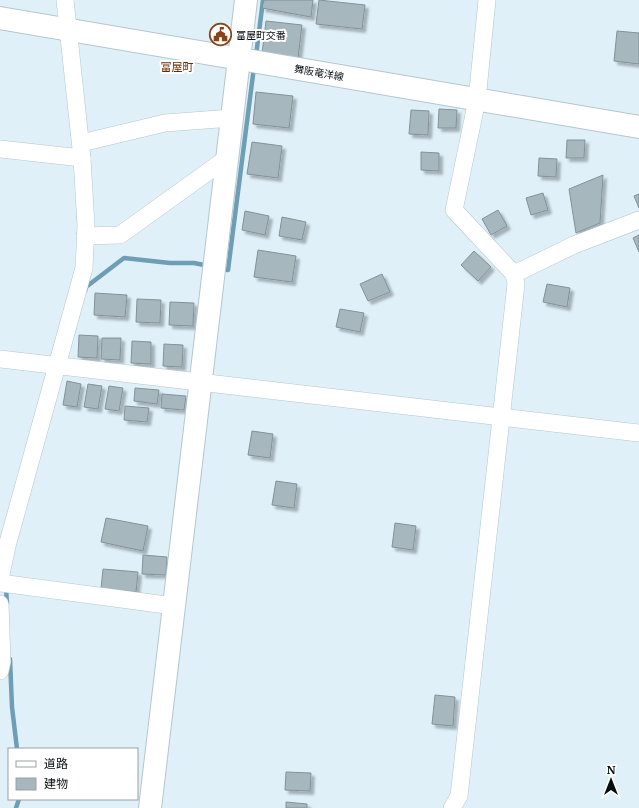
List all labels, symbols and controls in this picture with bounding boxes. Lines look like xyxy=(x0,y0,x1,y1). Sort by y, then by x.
public building icon: 富屋町交番 xyxy=(207,22,233,48)
place label: 富屋町交番 xyxy=(236,29,286,42)
district label: 富屋町 xyxy=(161,60,194,74)
street label: 舞阪竜洋線 xyxy=(293,62,345,84)
legend xyxy=(8,748,138,800)
text: 道路 xyxy=(44,756,68,771)
north arrow xyxy=(591,760,631,800)
text: N xyxy=(607,763,616,777)
text: 建物 xyxy=(44,776,68,791)

